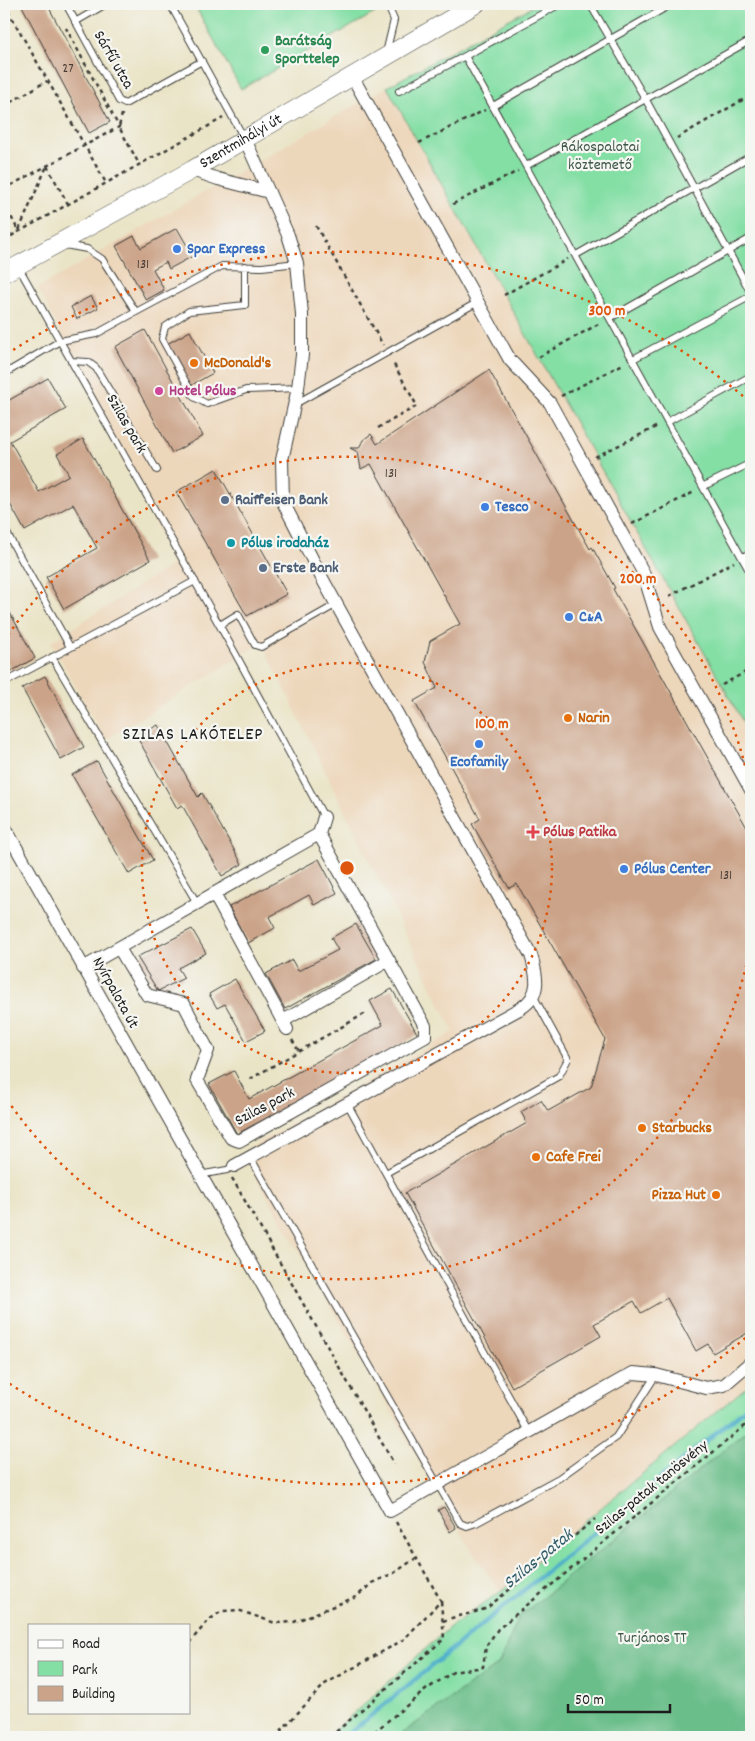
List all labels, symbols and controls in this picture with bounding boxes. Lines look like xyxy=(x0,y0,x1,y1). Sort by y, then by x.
street label: Sárfű utca xyxy=(87,27,139,94)
place label: Barátság Sporttelep xyxy=(275,30,340,71)
marker: Barátság Sporttelep xyxy=(259,44,271,56)
house number: 27 xyxy=(62,59,74,79)
street label: Szentmihályi út xyxy=(195,108,287,175)
park label: Rákospalotai köztemető xyxy=(561,136,639,177)
place label: Spar Express xyxy=(187,238,266,261)
marker: Spar Express xyxy=(171,243,183,255)
house number: 131 xyxy=(137,255,149,275)
text: 300 m xyxy=(589,301,625,323)
place label: McDonald's xyxy=(204,352,272,375)
marker: McDonald's xyxy=(188,357,200,369)
place label: Hotel Pólus xyxy=(169,380,237,403)
marker: Hotel Pólus xyxy=(153,385,165,397)
street label: Szilas park xyxy=(100,390,152,458)
house number: 131 xyxy=(385,464,397,484)
place label: Raiffeisen Bank xyxy=(235,489,328,512)
marker: Raiffeisen Bank xyxy=(219,494,231,506)
place label: Tesco xyxy=(495,496,529,519)
marker: Tesco xyxy=(479,501,491,513)
place label: Pólus irodaház xyxy=(241,532,330,555)
marker: Pólus irodaház xyxy=(225,537,237,549)
place label: Erste Bank xyxy=(273,557,339,580)
marker: Erste Bank xyxy=(257,562,269,574)
text: 200 m xyxy=(620,569,656,591)
place label: C&A xyxy=(579,606,603,629)
marker: C&A xyxy=(563,611,575,623)
place label: Narin xyxy=(578,707,610,730)
marker: Narin xyxy=(562,712,574,724)
text: 100 m xyxy=(475,714,509,736)
district label: SZILAS LAKÓTELEP xyxy=(122,723,264,748)
marker: Ecofamily xyxy=(473,738,485,750)
place label: Ecofamily xyxy=(450,751,510,774)
place label: Pólus Patika xyxy=(543,821,618,844)
marker: Pólus Patika xyxy=(527,826,539,838)
place label: Pólus Center xyxy=(634,858,712,881)
centre of rings xyxy=(338,859,356,877)
marker: Pólus Center xyxy=(618,863,630,875)
house number: 131 xyxy=(720,866,732,886)
street label: Nyírpalota út xyxy=(86,953,144,1033)
street label: Szilas park xyxy=(231,1082,299,1132)
place label: Starbucks xyxy=(652,1117,712,1140)
marker: Starbucks xyxy=(636,1122,648,1134)
place label: Cafe Frei xyxy=(546,1146,601,1169)
marker: Cafe Frei xyxy=(530,1151,542,1163)
place label: Pizza Hut xyxy=(651,1184,706,1207)
marker: Pizza Hut xyxy=(710,1189,722,1201)
street label: Szilas-patak tanösvény xyxy=(590,1435,714,1541)
water label: Szilas-patak xyxy=(499,1523,581,1596)
legend xyxy=(28,1624,190,1714)
park label: Turjános TT xyxy=(617,1627,687,1650)
text: Road xyxy=(72,1634,100,1656)
text: Park xyxy=(72,1660,98,1682)
scale bar xyxy=(568,1681,670,1713)
text: Building xyxy=(72,1684,115,1706)
text: 50 m xyxy=(575,1690,604,1712)

